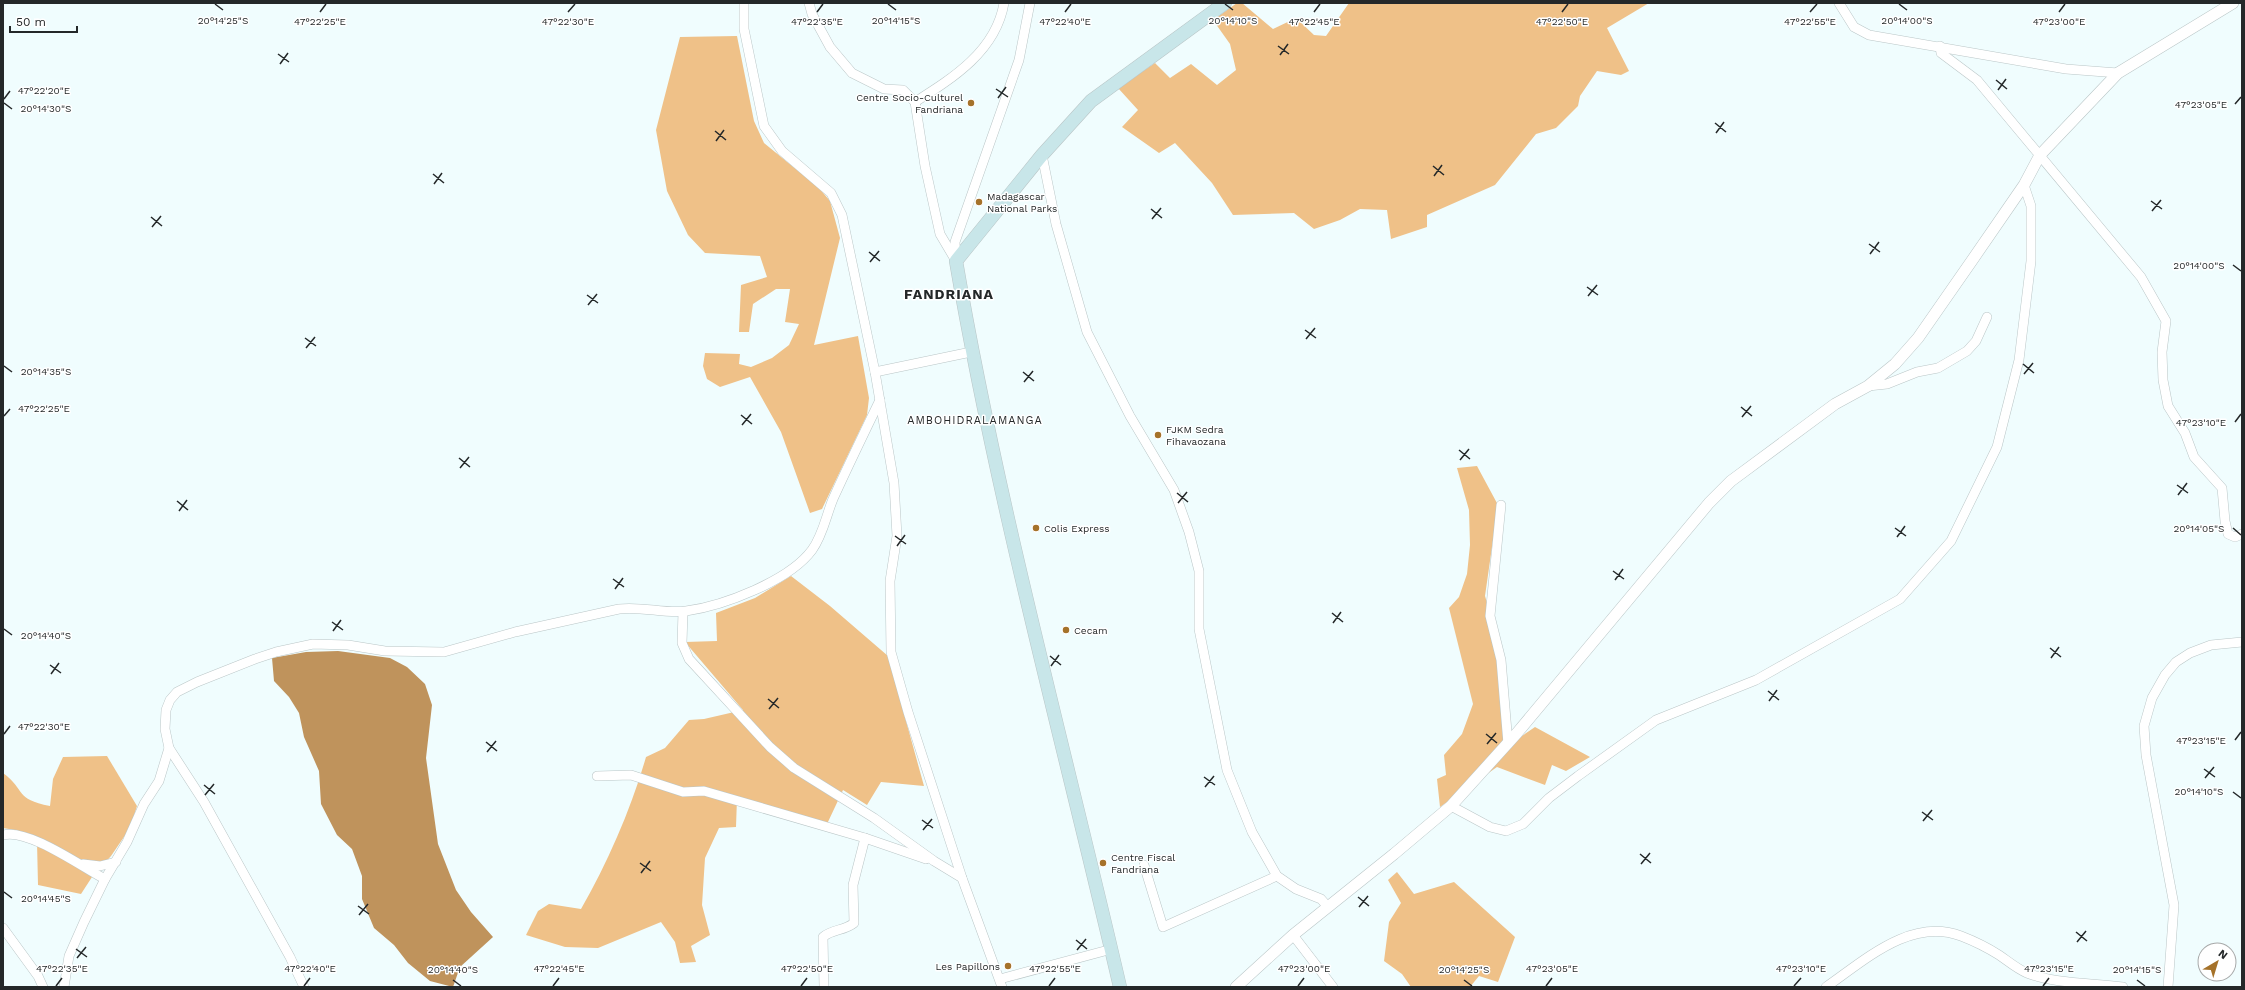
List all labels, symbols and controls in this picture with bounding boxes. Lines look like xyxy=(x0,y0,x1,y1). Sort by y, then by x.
scale bar xyxy=(10,8,77,34)
text: 50 m xyxy=(16,15,46,29)
text: 20°14'25"S xyxy=(198,15,248,26)
text: 20°14'15"S xyxy=(872,15,920,26)
text: 20°14'10"S xyxy=(1208,15,1258,26)
text: 20°14'00"S xyxy=(1881,15,1933,26)
text: 47°22'25"E xyxy=(294,16,346,27)
text: 47°22'30"E xyxy=(542,16,594,27)
text: 47°22'35"E xyxy=(791,16,843,27)
text: 47°22'40"E xyxy=(1039,16,1091,27)
text: 47°22'45"E xyxy=(1288,16,1340,27)
text: 47°22'50"E xyxy=(1536,16,1588,27)
text: 47°22'55"E xyxy=(1784,16,1836,27)
text: 47°23'00"E xyxy=(2033,16,2085,27)
text: 47°22'20"E xyxy=(18,85,70,96)
place label: Centre Socio-Culturel Fandriana xyxy=(856,92,963,115)
marker: Centre Socio-Culturel Fandriana xyxy=(966,98,976,108)
text: 47°23'05"E xyxy=(2175,99,2227,110)
text: 20°14'30"S xyxy=(21,103,72,114)
place label: Madagascar National Parks xyxy=(987,191,1057,214)
marker: Madagascar National Parks xyxy=(974,197,984,207)
text: 20°14'00"S xyxy=(2173,260,2225,271)
district label: FANDRIANA xyxy=(904,286,994,302)
text: 20°14'35"S xyxy=(21,366,71,377)
text: 47°22'25"E xyxy=(18,403,70,414)
district label: AMBOHIDRALAMANGA xyxy=(907,414,1043,427)
text: 47°23'10"E xyxy=(2176,417,2226,428)
place label: FJKM Sedra Fihavaozana xyxy=(1166,424,1226,447)
marker: FJKM Sedra Fihavaozana xyxy=(1153,430,1163,440)
marker: Colis Express xyxy=(1031,523,1041,533)
place label: Colis Express xyxy=(1044,523,1109,534)
text: 20°14'05"S xyxy=(2174,523,2224,534)
marker: Cecam xyxy=(1061,625,1071,635)
place label: Cecam xyxy=(1074,625,1107,636)
text: 20°14'40"S xyxy=(21,630,71,641)
text: 47°22'30"E xyxy=(18,721,70,732)
text: 47°23'15"E xyxy=(2176,735,2226,746)
text: 20°14'10"S xyxy=(2174,786,2224,797)
place label: Centre Fiscal Fandriana xyxy=(1111,852,1175,875)
marker: Centre Fiscal Fandriana xyxy=(1098,858,1108,868)
text: 20°14'45"S xyxy=(21,893,71,904)
north arrow xyxy=(2197,942,2237,982)
text: N xyxy=(2216,947,2230,962)
place label: Les Papillons xyxy=(935,961,1000,972)
marker: Les Papillons xyxy=(1003,961,1013,971)
text: 47°22'35"E xyxy=(36,963,88,974)
text: 47°22'40"E xyxy=(284,963,336,974)
text: 47°22'45"E xyxy=(533,963,585,974)
text: 47°22'50"E xyxy=(781,963,833,974)
text: 47°22'55"E xyxy=(1029,963,1081,974)
text: 47°23'00"E xyxy=(1278,963,1330,974)
text: 47°23'05"E xyxy=(1526,963,1578,974)
text: 47°23'10"E xyxy=(1776,963,1826,974)
text: 47°23'15"E xyxy=(2024,963,2074,974)
text: 20°14'40"S xyxy=(428,964,478,975)
text: 20°14'25"S xyxy=(1439,964,1489,975)
text: 20°14'15"S xyxy=(2113,964,2161,975)

